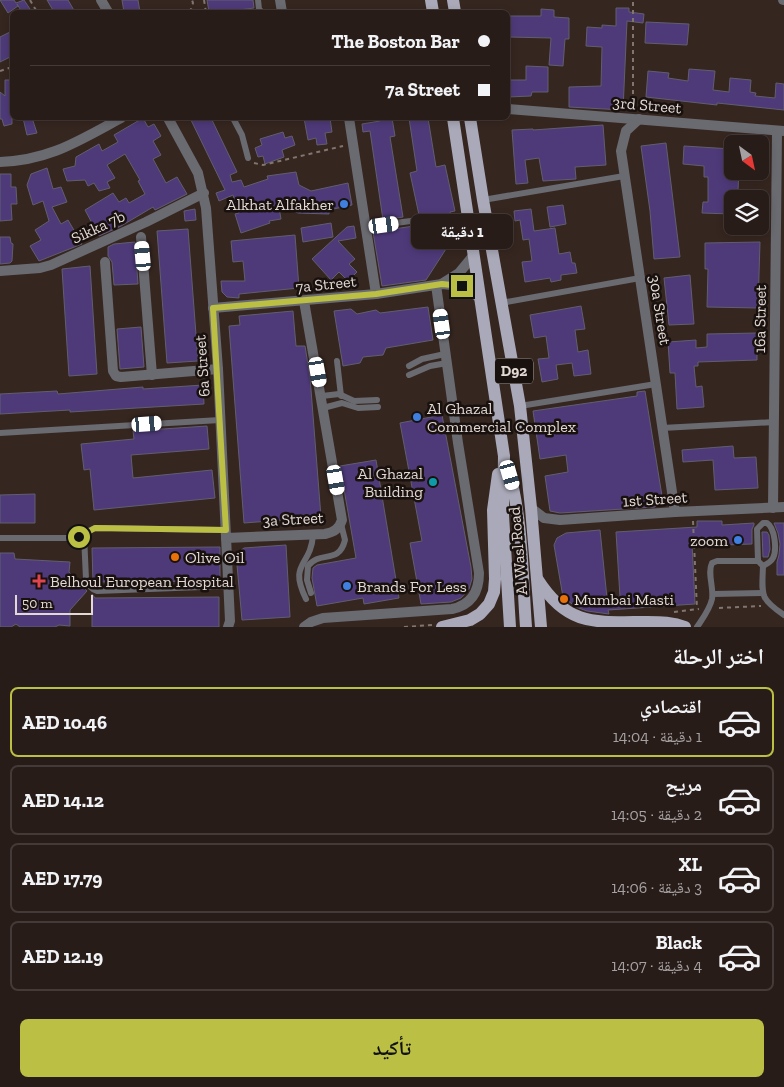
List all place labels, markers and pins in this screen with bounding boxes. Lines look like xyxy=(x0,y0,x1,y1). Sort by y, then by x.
place label: Alkhat Alfakher xyxy=(226,195,334,214)
marker: Alkhat Alfakher xyxy=(338,198,350,210)
place label: Al Ghazal Commercial Complex xyxy=(427,399,576,436)
marker: Al Ghazal Commercial Complex xyxy=(411,411,423,423)
place label: Al Ghazal Building xyxy=(358,464,423,501)
marker: Al Ghazal Building xyxy=(427,476,439,488)
place label: zoom xyxy=(690,531,728,550)
marker: zoom xyxy=(732,534,744,546)
place label: Olive Oil xyxy=(185,548,244,567)
marker: Olive Oil xyxy=(169,551,181,563)
place label: Belhoul European Hospital xyxy=(50,572,234,591)
marker: Belhoul European Hospital xyxy=(32,574,46,588)
place label: Brands For Less xyxy=(357,577,467,596)
marker: Brands For Less xyxy=(341,580,353,592)
place label: Mumbai Masti xyxy=(574,590,675,609)
marker: Mumbai Masti xyxy=(558,593,570,605)

